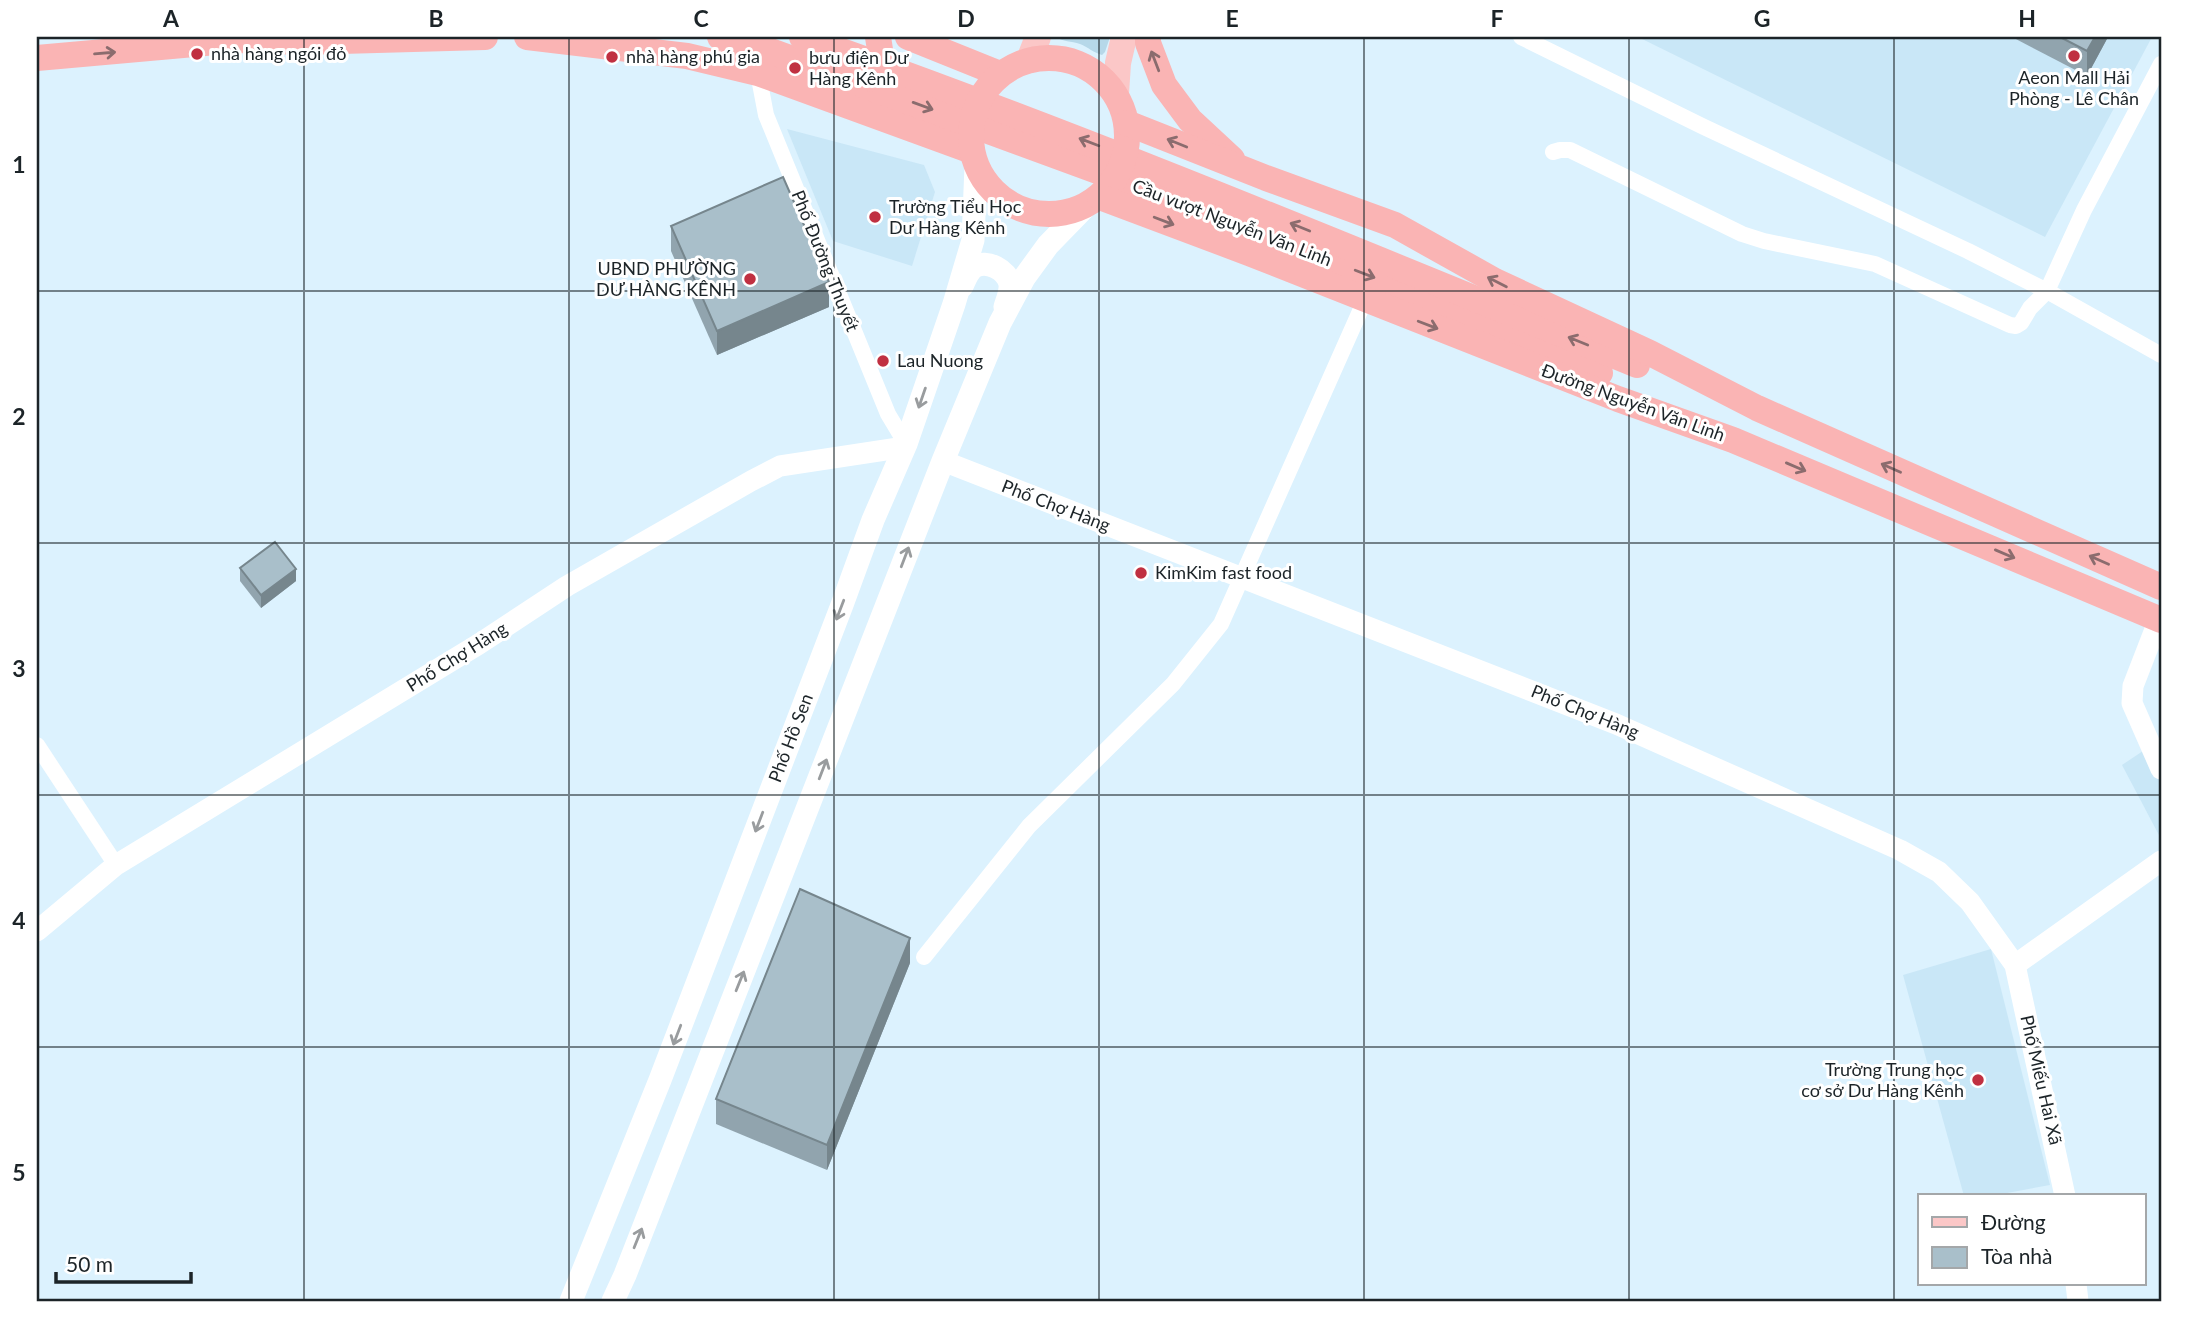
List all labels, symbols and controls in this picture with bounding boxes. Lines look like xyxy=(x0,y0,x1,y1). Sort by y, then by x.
text: A xyxy=(162,4,180,32)
text: B xyxy=(428,4,444,32)
text: C xyxy=(693,4,709,32)
text: D xyxy=(957,4,975,32)
text: E xyxy=(1225,4,1239,32)
text: F xyxy=(1490,4,1504,32)
text: G xyxy=(1754,4,1770,32)
text: H xyxy=(2018,4,2036,32)
place label: nhà hàng ngói đỏ xyxy=(211,42,346,64)
place label: nhà hàng phú gia xyxy=(626,45,760,67)
one-way arrow xyxy=(93,46,116,59)
marker: nhà hàng ngói đỏ xyxy=(189,46,205,62)
place label: bưu điện Dư Hàng Kênh xyxy=(809,46,909,89)
marker: Aeon Mall Hải Phòng - Lê Chân xyxy=(2066,48,2082,64)
marker: nhà hàng phú gia xyxy=(604,49,620,65)
one-way arrow xyxy=(1148,51,1161,73)
marker: bưu điện Dư Hàng Kênh xyxy=(787,60,803,76)
place label: Aeon Mall Hải Phòng - Lê Chân xyxy=(2009,66,2139,109)
one-way arrow xyxy=(912,101,934,113)
one-way arrow xyxy=(1079,134,1100,147)
one-way arrow xyxy=(1167,135,1188,148)
text: 1 xyxy=(12,150,26,178)
street label: Cầu vượt Nguyễn Văn Linh xyxy=(1130,174,1335,270)
street label: Phố Đường Thuyết xyxy=(788,187,865,335)
place label: Trường Tiểu Học Dư Hàng Kênh xyxy=(889,195,1022,238)
marker: Trường Tiểu Học Dư Hàng Kênh xyxy=(867,209,883,225)
one-way arrow xyxy=(1152,216,1174,228)
one-way arrow xyxy=(1289,220,1311,233)
place label: UBND PHƯỜNG DƯ HÀNG KÊNH xyxy=(596,257,736,300)
one-way arrow xyxy=(1353,268,1375,281)
marker: UBND PHƯỜNG DƯ HÀNG KÊNH xyxy=(742,271,758,287)
one-way arrow xyxy=(1487,274,1508,288)
one-way arrow xyxy=(1417,319,1439,332)
one-way arrow xyxy=(1568,334,1590,347)
place label: Lau Nuong xyxy=(897,349,983,371)
marker: Lau Nuong xyxy=(875,353,891,369)
street label: Đường Nguyễn Văn Linh xyxy=(1539,359,1728,446)
one-way arrow xyxy=(915,386,927,408)
text: 2 xyxy=(12,402,26,430)
one-way arrow xyxy=(1784,461,1806,474)
one-way arrow xyxy=(1881,461,1902,474)
street label: Phố Chợ Hàng xyxy=(999,474,1114,536)
one-way arrow xyxy=(900,547,913,568)
one-way arrow xyxy=(1994,549,2016,562)
one-way arrow xyxy=(2089,553,2110,566)
place label: KimKim fast food xyxy=(1155,561,1292,583)
marker: KimKim fast food xyxy=(1133,565,1149,581)
one-way arrow xyxy=(833,599,846,621)
street label: Phố Chợ Hàng xyxy=(402,616,511,696)
text: 3 xyxy=(12,654,26,682)
street label: Phố Chợ Hàng xyxy=(1528,679,1643,743)
street label: Phố Hồ Sen xyxy=(763,690,817,785)
one-way arrow xyxy=(817,759,830,780)
one-way arrow xyxy=(752,811,764,833)
text: 4 xyxy=(12,906,26,934)
one-way arrow xyxy=(734,971,747,992)
street label: Phố Miếu Hai Xã xyxy=(2016,1013,2068,1147)
one-way arrow xyxy=(670,1023,683,1045)
place label: Trường Trung học cơ sở Dư Hàng Kênh xyxy=(1801,1058,1964,1101)
marker: Trường Trung học cơ sở Dư Hàng Kênh xyxy=(1970,1072,1986,1088)
text: 5 xyxy=(12,1158,26,1186)
legend xyxy=(1918,1194,2146,1286)
text: Đường xyxy=(1981,1209,2046,1234)
one-way arrow xyxy=(633,1228,646,1250)
scale bar xyxy=(56,1240,191,1284)
text: Tòa nhà xyxy=(1981,1243,2053,1268)
text: 50 m xyxy=(66,1251,113,1276)

